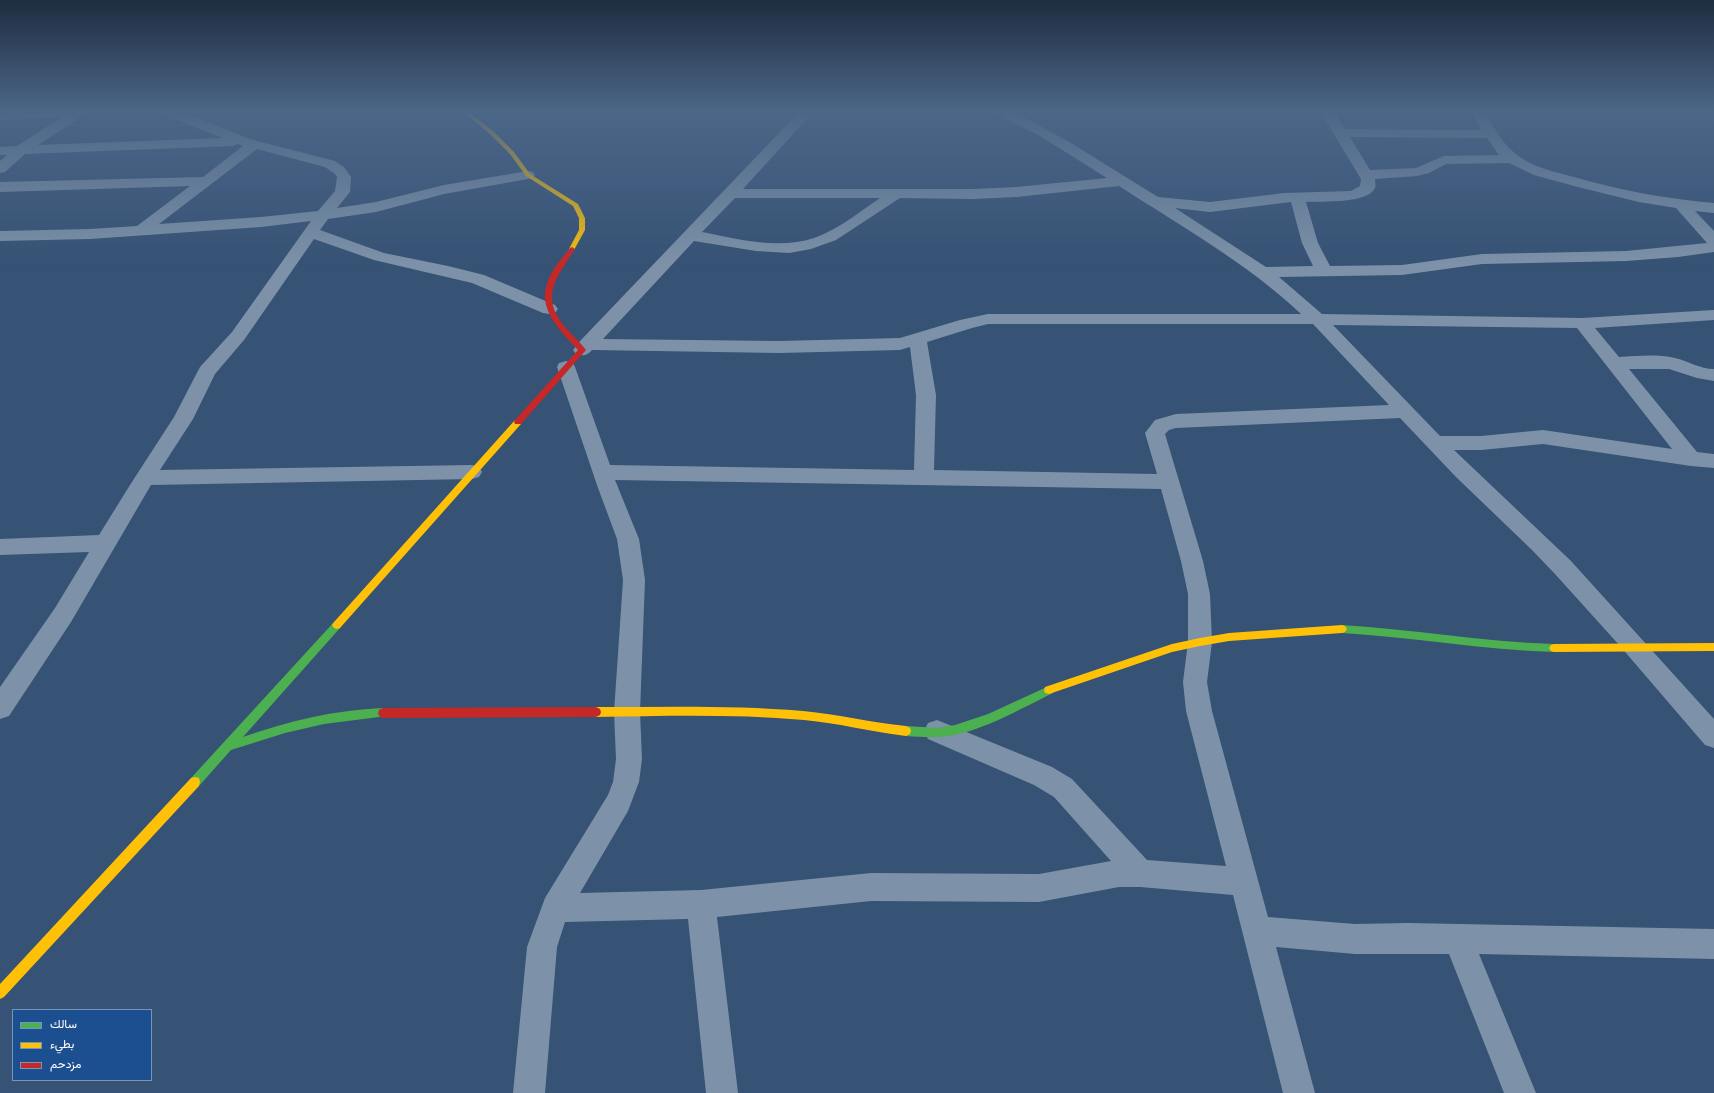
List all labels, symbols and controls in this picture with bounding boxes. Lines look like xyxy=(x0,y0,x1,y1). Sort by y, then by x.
legend xyxy=(12,1009,152,1081)
text: سالك xyxy=(50,1016,77,1031)
text: بطيء xyxy=(50,1036,74,1051)
text: مزدحم xyxy=(50,1056,81,1071)

